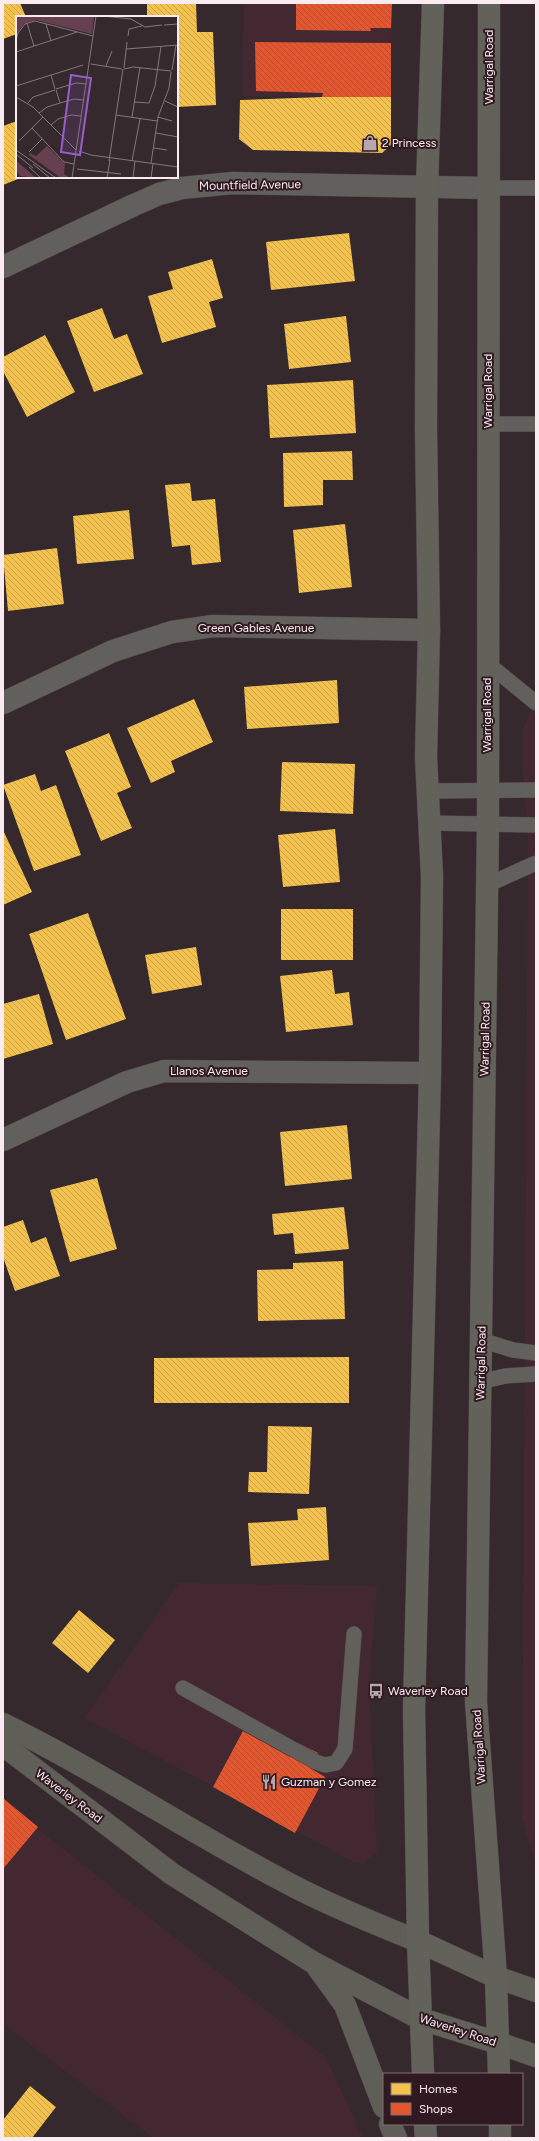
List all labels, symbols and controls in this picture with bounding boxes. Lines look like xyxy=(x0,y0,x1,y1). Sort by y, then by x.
inset map xyxy=(16,16,178,178)
street label: Warrigal Road xyxy=(482,30,496,104)
shop icon: 2 Princess xyxy=(361,134,379,152)
place label: 2 Princess xyxy=(382,136,437,150)
street label: Mountfield Avenue xyxy=(199,177,302,193)
street label: Warrigal Road xyxy=(481,354,495,428)
street label: Green Gables Avenue xyxy=(198,621,315,635)
street label: Warrigal Road xyxy=(480,678,494,752)
street label: Warrigal Road xyxy=(477,1002,493,1076)
street label: Llanos Avenue xyxy=(170,1064,248,1078)
street label: Warrigal Road xyxy=(473,1326,489,1400)
bus stop icon: Waverley Road xyxy=(367,1682,385,1700)
place label: Waverley Road xyxy=(388,1684,468,1698)
street label: Warrigal Road xyxy=(469,1709,489,1785)
street label: Waverley Road xyxy=(33,1766,105,1826)
restaurant icon: Guzman y Gomez xyxy=(260,1773,278,1791)
place label: Guzman y Gomez xyxy=(281,1775,377,1789)
street label: Waverley Road xyxy=(418,2011,498,2049)
legend xyxy=(383,2073,523,2125)
text: Homes xyxy=(419,2082,458,2096)
text: Shops xyxy=(419,2102,453,2116)

